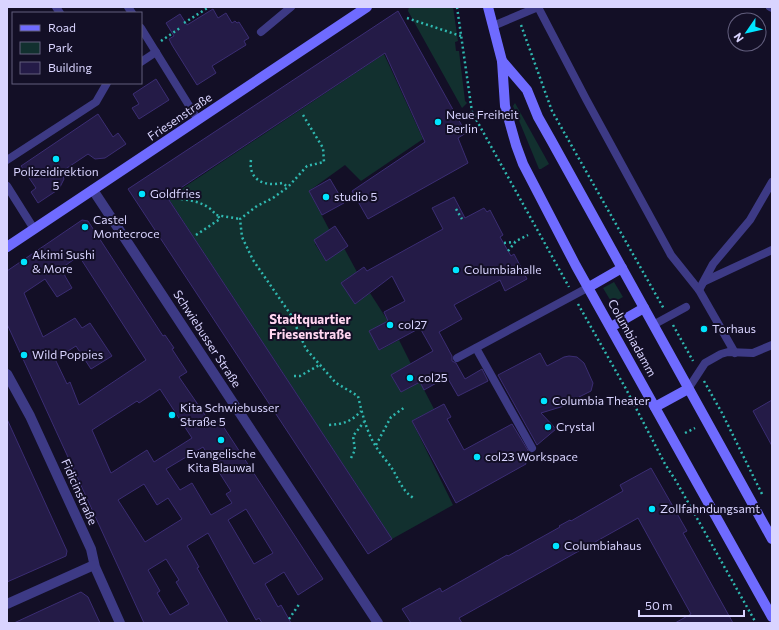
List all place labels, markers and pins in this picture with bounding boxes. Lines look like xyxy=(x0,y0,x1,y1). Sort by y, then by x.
place label: Neue Freiheit Berlin xyxy=(446,107,519,135)
marker: Neue Freiheit Berlin xyxy=(433,117,443,127)
marker: Polizeidirektion 5 xyxy=(51,154,61,164)
place label: Polizeidirektion 5 xyxy=(13,164,99,192)
place label: Goldfries xyxy=(150,186,200,200)
marker: Goldfries xyxy=(137,189,147,199)
place label: studio 5 xyxy=(334,189,378,203)
marker: studio 5 xyxy=(321,192,331,202)
place label: Castel Montecroce xyxy=(93,212,160,240)
marker: Castel Montecroce xyxy=(80,222,90,232)
place label: Akimi Sushi & More xyxy=(32,247,95,275)
marker: Akimi Sushi & More xyxy=(19,257,29,267)
place label: Columbiahalle xyxy=(464,262,542,276)
marker: Columbiahalle xyxy=(451,265,461,275)
place label: col27 xyxy=(398,317,427,331)
marker: col27 xyxy=(385,320,395,330)
place label: Torhaus xyxy=(712,321,756,335)
marker: Torhaus xyxy=(699,324,709,334)
place label: Wild Poppies xyxy=(32,347,103,361)
marker: Wild Poppies xyxy=(19,350,29,360)
place label: col25 xyxy=(418,370,448,384)
marker: col25 xyxy=(405,373,415,383)
place label: Columbia Theater xyxy=(552,393,650,407)
marker: Columbia Theater xyxy=(539,396,549,406)
place label: Kita Schwiebusser Straße 5 xyxy=(180,400,279,428)
marker: Kita Schwiebusser Straße 5 xyxy=(167,410,177,420)
place label: Crystal xyxy=(556,419,595,433)
marker: Crystal xyxy=(543,422,553,432)
marker: Evangelische Kita Blauwal xyxy=(216,435,226,445)
place label: Evangelische Kita Blauwal xyxy=(186,446,256,474)
place label: col23 Workspace xyxy=(485,449,578,463)
marker: col23 Workspace xyxy=(472,452,482,462)
place label: Zollfahndungsamt xyxy=(660,501,760,515)
marker: Zollfahndungsamt xyxy=(647,504,657,514)
place label: Columbiahaus xyxy=(564,538,641,552)
marker: Columbiahaus xyxy=(551,541,561,551)

